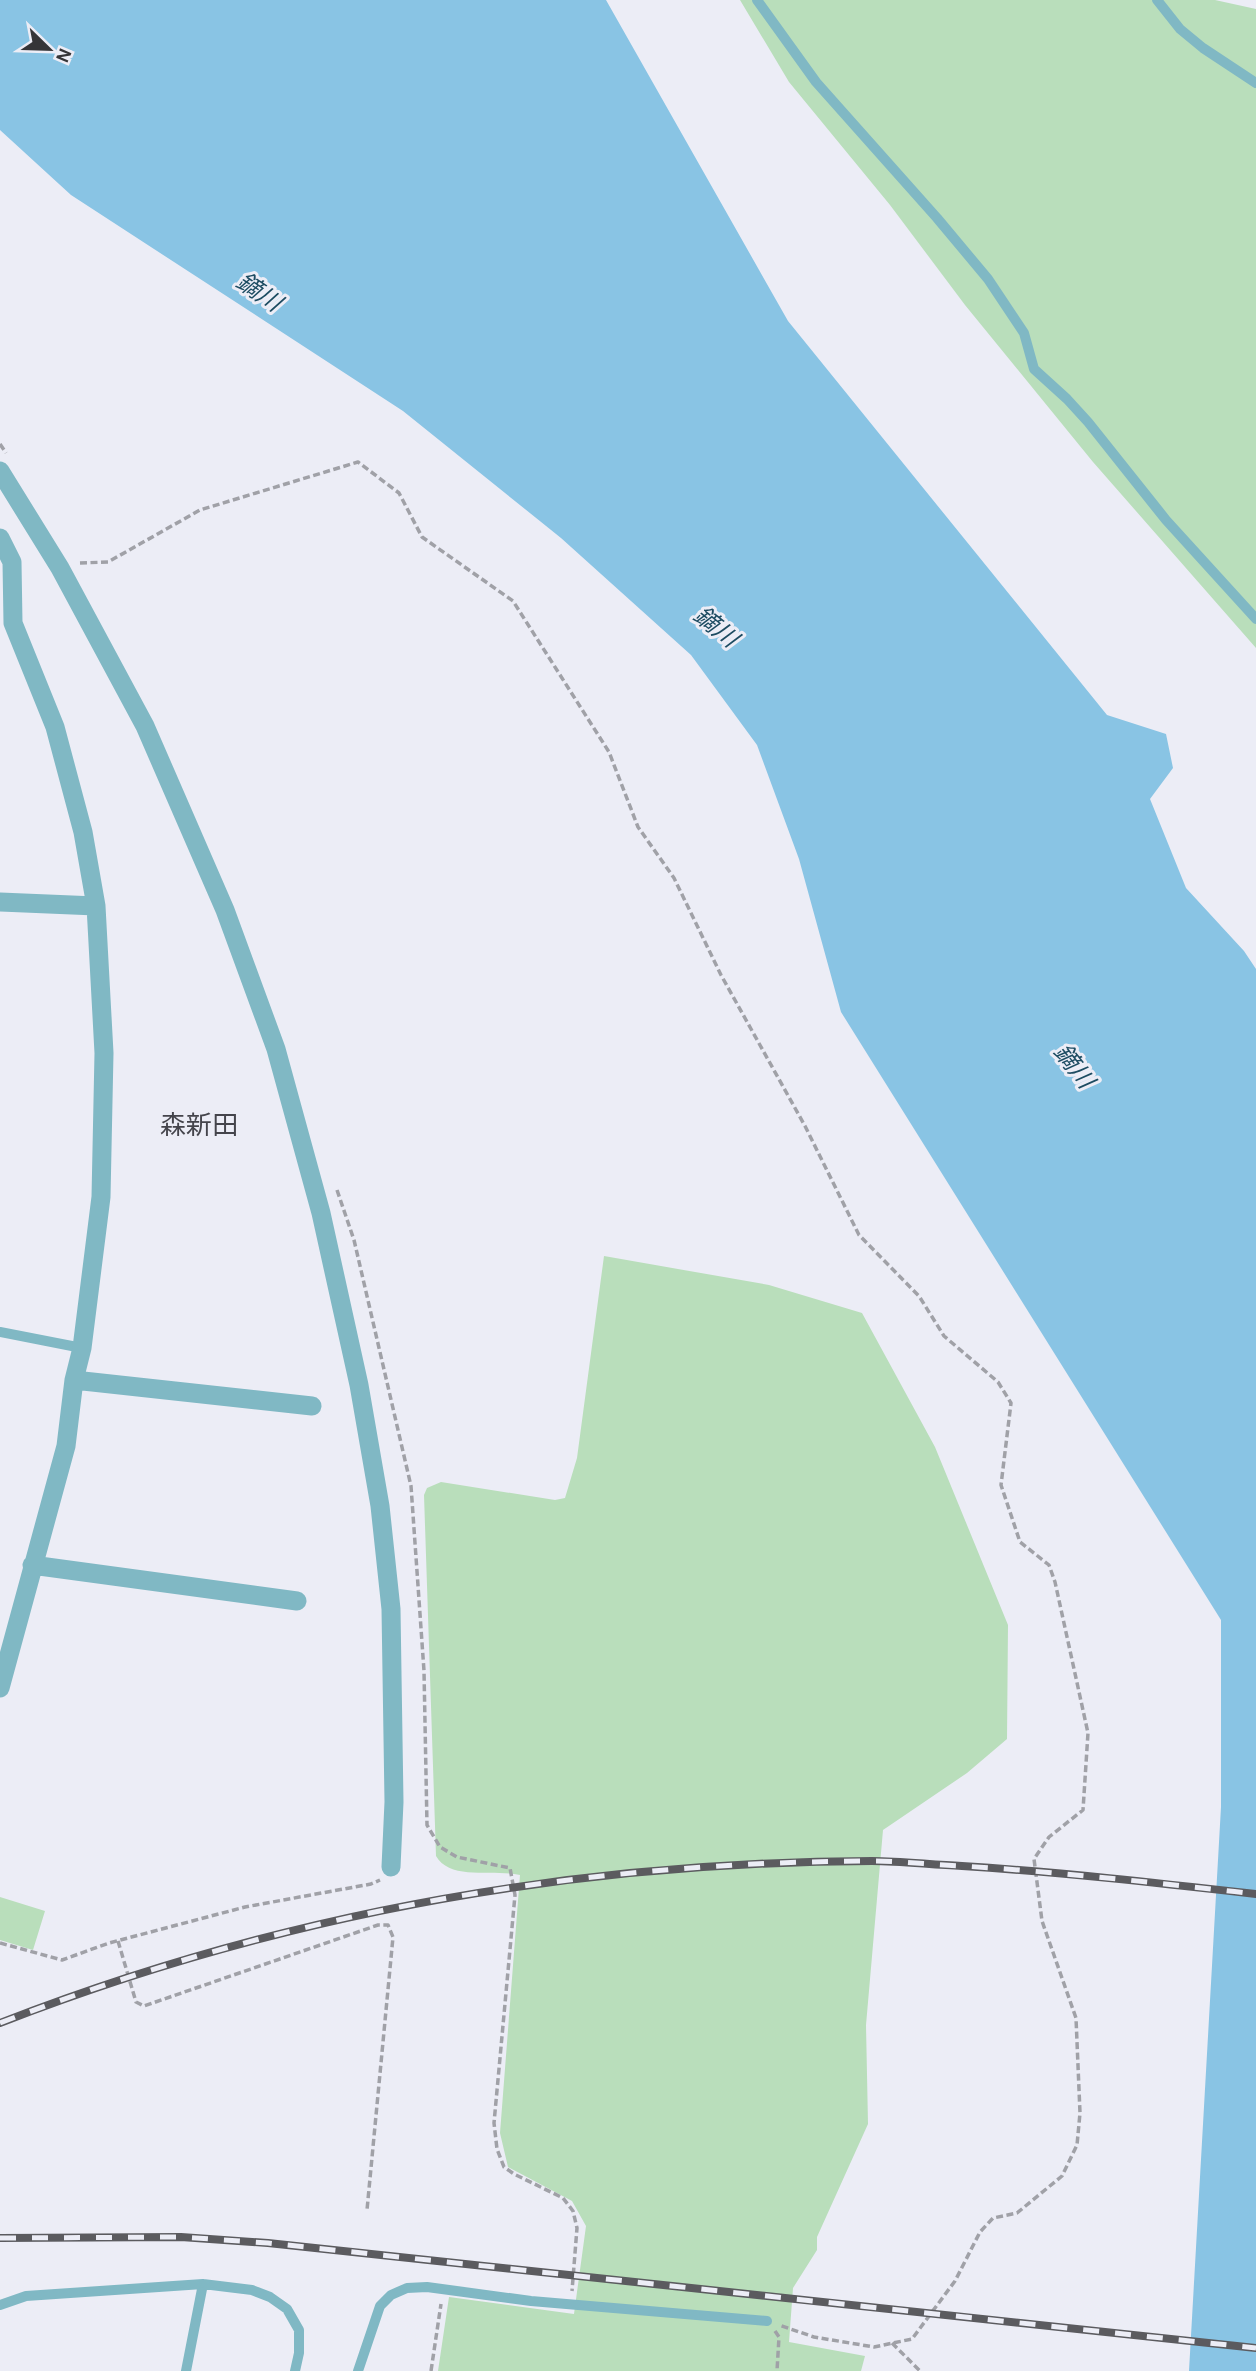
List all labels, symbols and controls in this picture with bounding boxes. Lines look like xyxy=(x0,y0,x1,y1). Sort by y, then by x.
north arrow xyxy=(14,14,84,84)
text: N xyxy=(51,45,77,66)
water label: 鏑川 xyxy=(231,267,289,319)
water label: 鏑川 xyxy=(689,601,746,655)
water label: 鏑川 xyxy=(1048,1038,1102,1096)
district label: 森新田 xyxy=(160,1110,238,1141)

